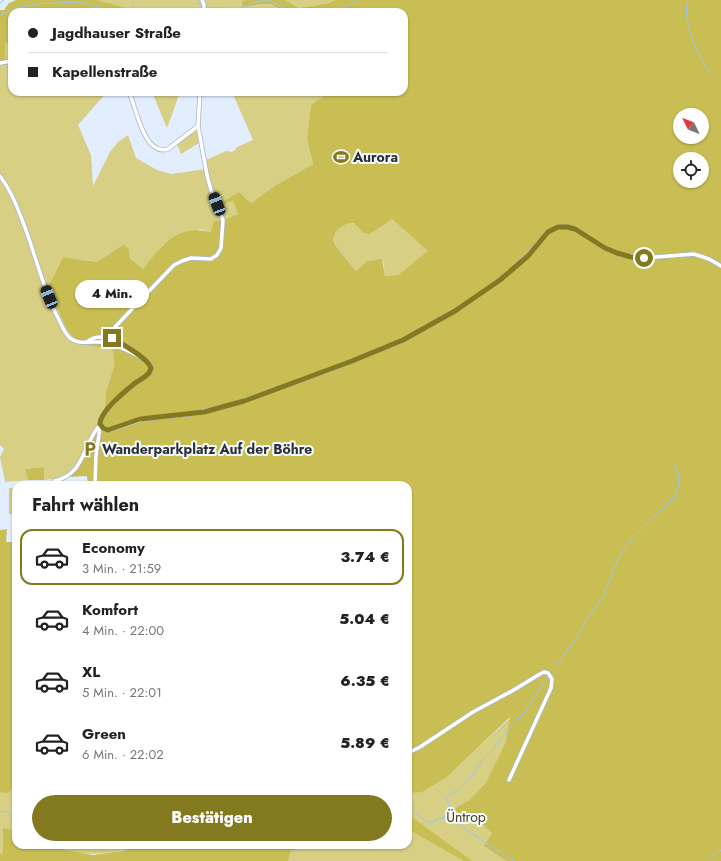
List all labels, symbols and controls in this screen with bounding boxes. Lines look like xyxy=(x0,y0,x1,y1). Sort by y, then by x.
text: Jagdhauser Straße xyxy=(52,22,181,44)
text: Kapellenstraße xyxy=(52,61,157,83)
north arrow xyxy=(673,108,709,144)
map controls xyxy=(673,108,709,188)
place label: Aurora xyxy=(352,147,398,167)
sports icon: Aurora xyxy=(332,148,350,166)
button: locate xyxy=(673,152,709,188)
car xyxy=(207,191,227,217)
route start xyxy=(635,249,653,267)
callout: 4 Min. xyxy=(75,280,149,308)
car xyxy=(39,284,59,310)
text: 4 Min. xyxy=(92,284,132,303)
route end xyxy=(103,329,121,347)
place label: Wanderparkplatz Auf der Böhre xyxy=(102,439,312,459)
parking icon: Wanderparkplatz Auf der Böhre xyxy=(81,440,99,458)
text: Fahrt wählen xyxy=(32,492,139,518)
text: Economy xyxy=(82,537,145,559)
icon: car xyxy=(34,539,70,575)
text: 3.74 € xyxy=(341,546,390,568)
text: 3 Min. · 21:59 xyxy=(82,559,161,578)
text: Komfort xyxy=(82,599,138,621)
icon: car xyxy=(34,601,70,637)
text: 5.04 € xyxy=(339,608,390,630)
text: 4 Min. · 22:00 xyxy=(82,621,164,640)
text: XL xyxy=(82,661,100,683)
icon: car xyxy=(34,663,70,699)
text: 6.35 € xyxy=(340,670,390,692)
text: 5 Min. · 22:01 xyxy=(82,683,162,702)
text: Green xyxy=(82,723,126,745)
icon: car xyxy=(34,725,70,761)
text: 5.89 € xyxy=(340,732,390,754)
text: 6 Min. · 22:02 xyxy=(82,745,164,764)
button: Bestätigen xyxy=(32,795,392,841)
park label: Üntrop xyxy=(446,807,486,827)

